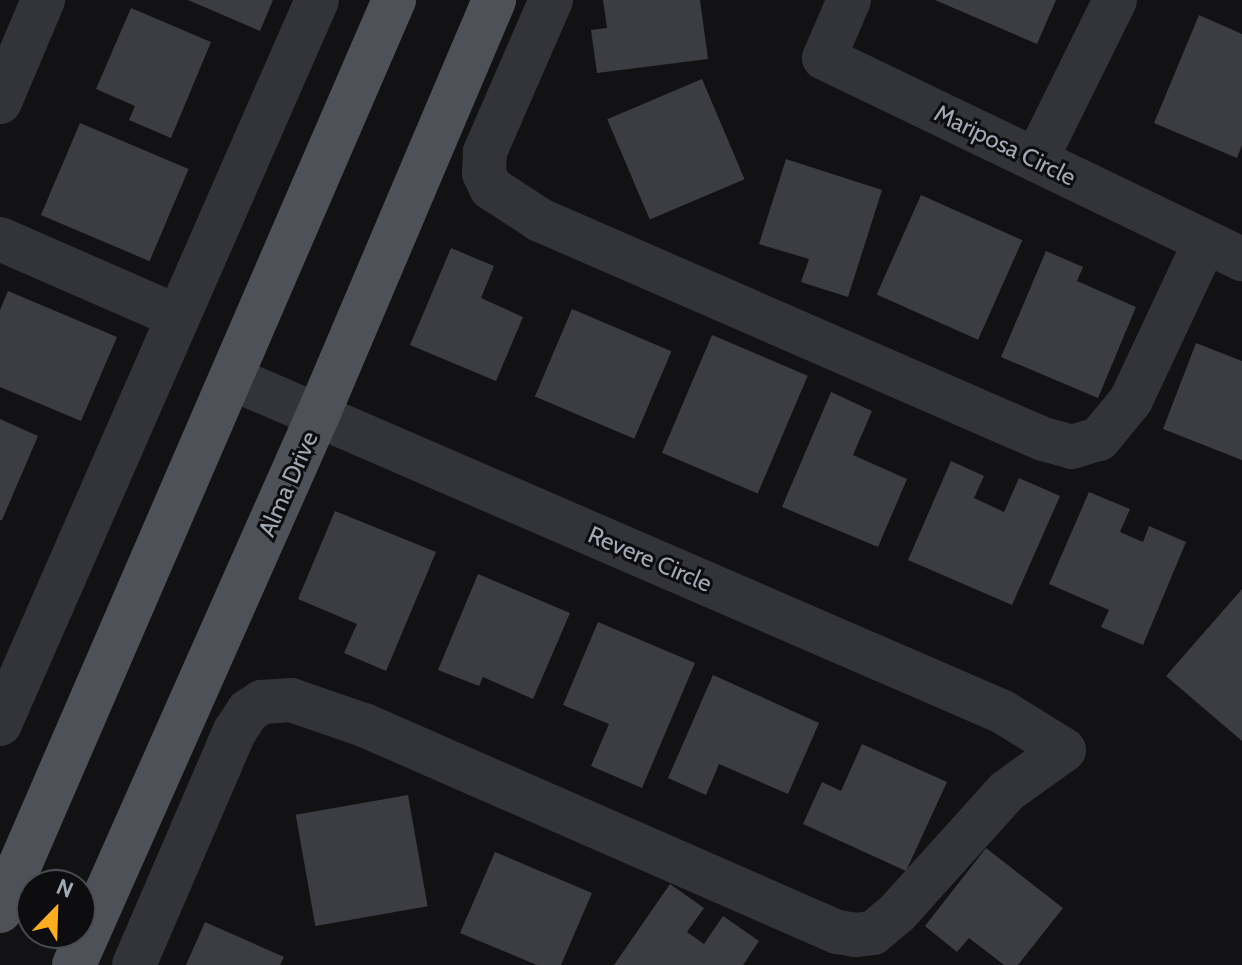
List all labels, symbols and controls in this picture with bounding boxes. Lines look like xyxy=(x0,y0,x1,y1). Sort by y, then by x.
street label: Mariposa Circle xyxy=(930,98,1080,192)
street label: Alma Drive xyxy=(252,427,324,541)
street label: Revere Circle xyxy=(584,520,716,598)
north arrow xyxy=(16,869,96,949)
text: N xyxy=(52,873,77,904)

